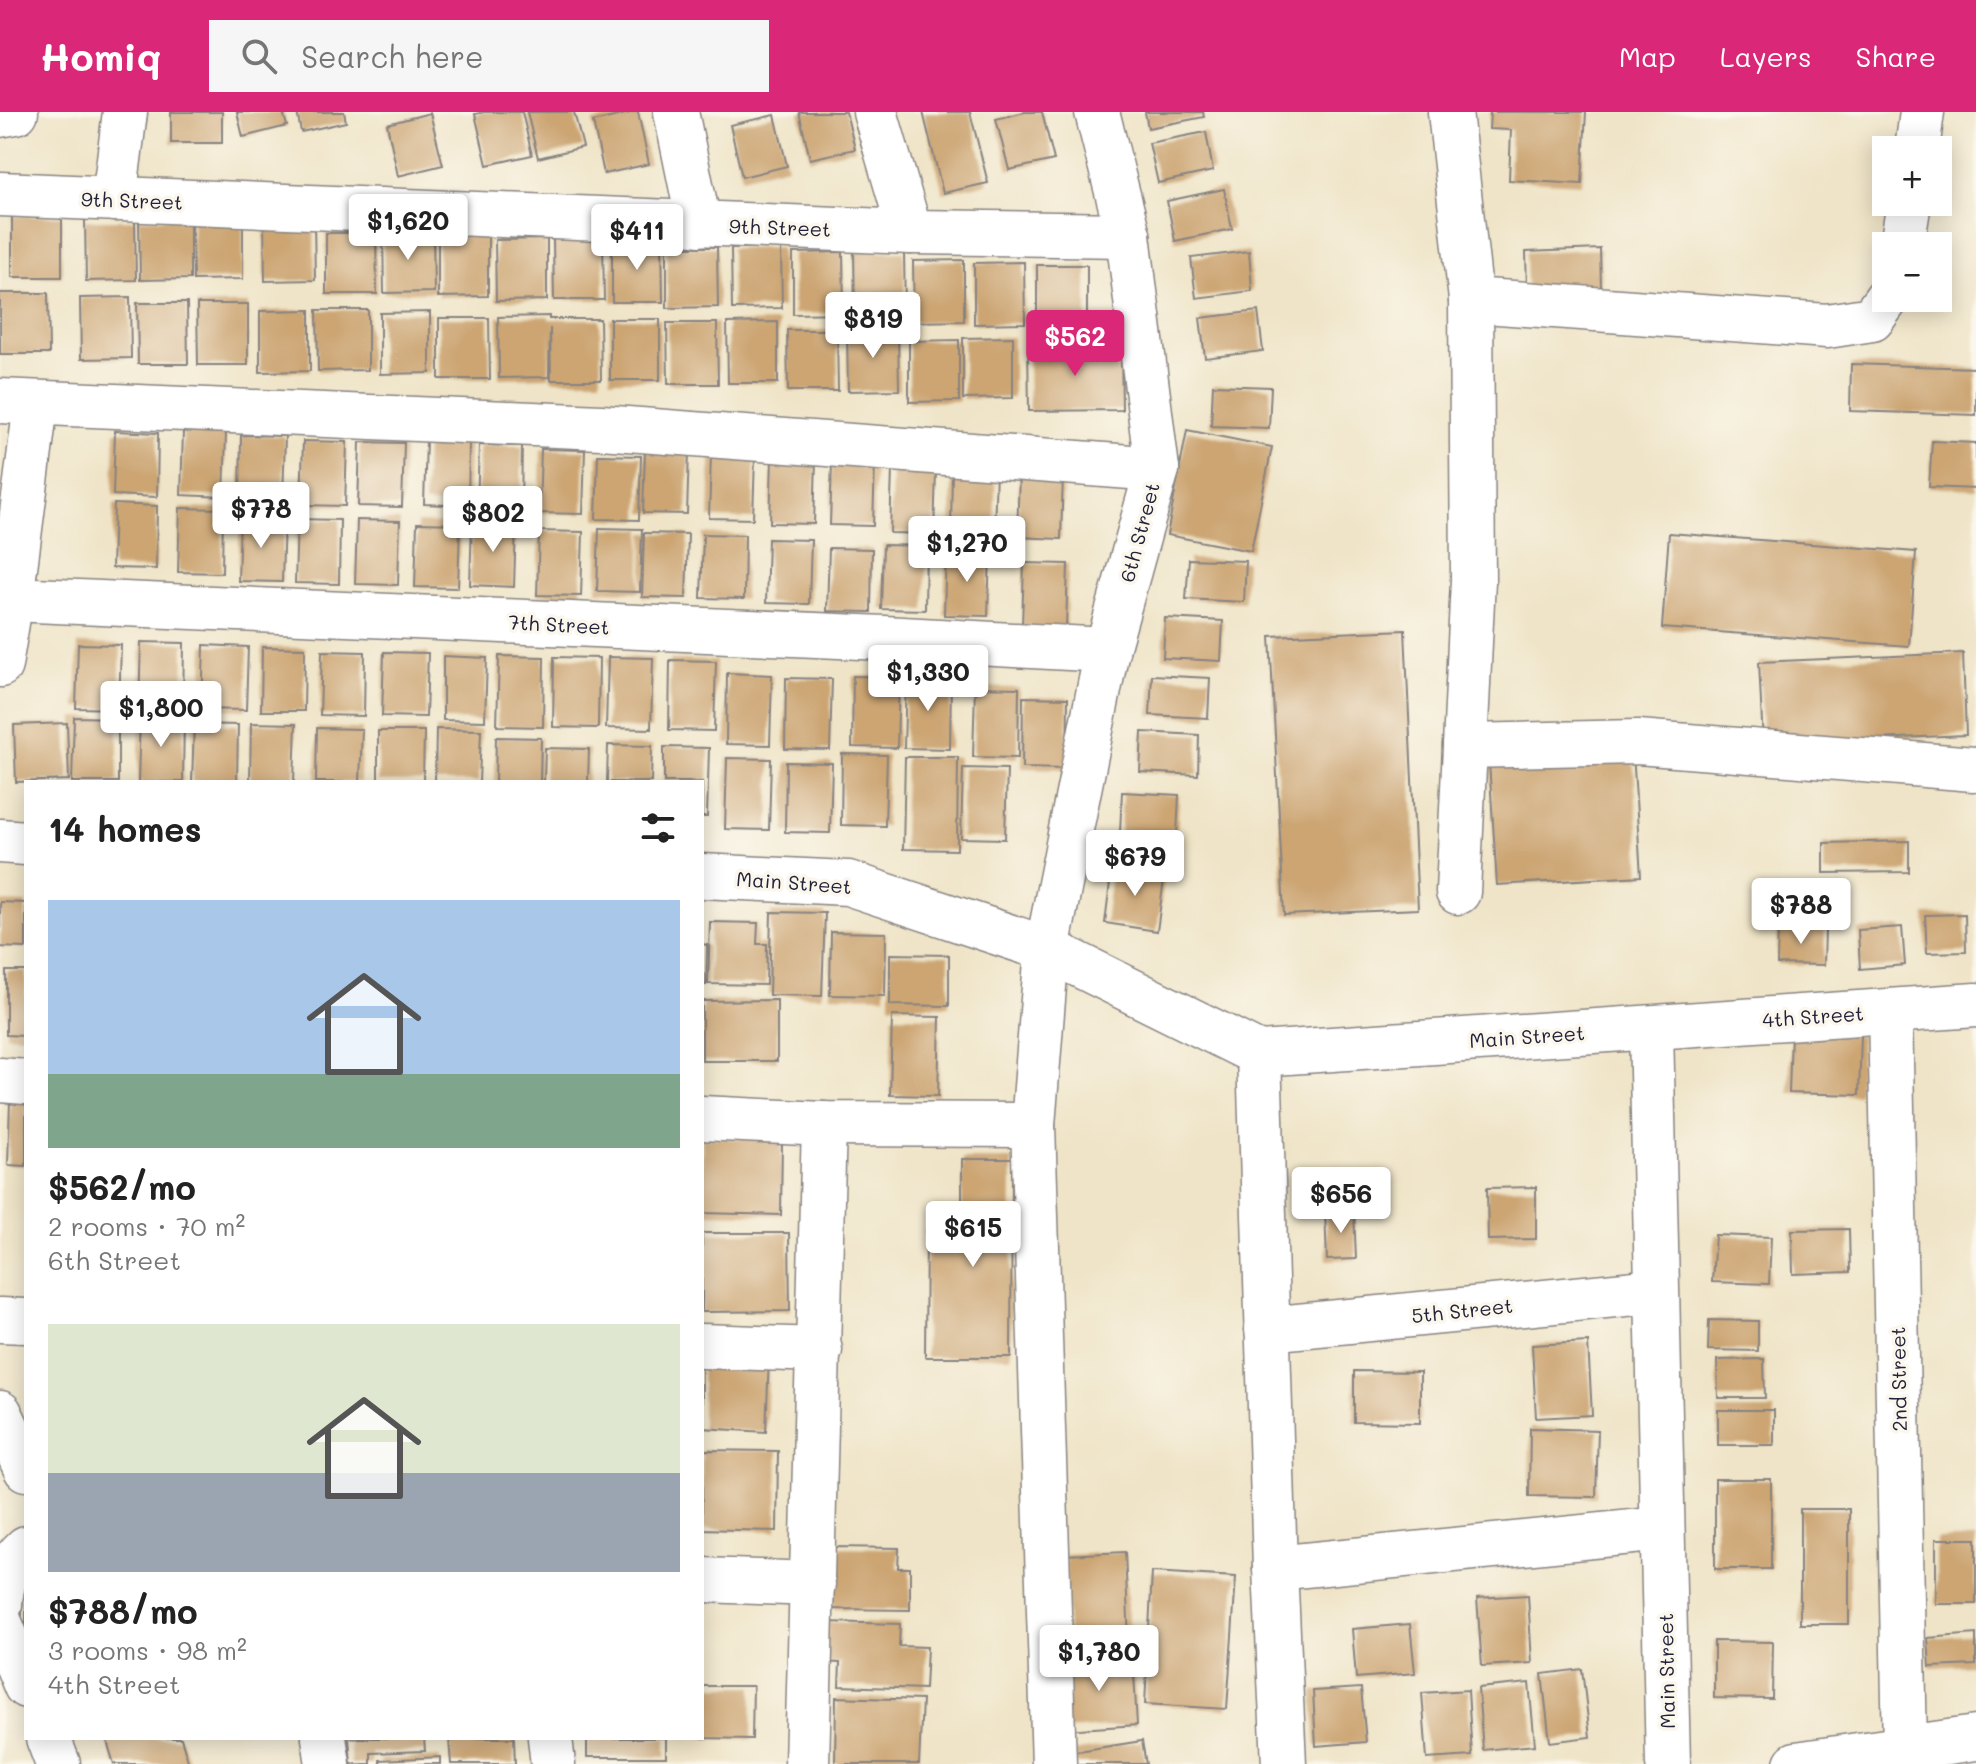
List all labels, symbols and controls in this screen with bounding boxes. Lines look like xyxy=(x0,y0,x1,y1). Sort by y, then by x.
search box xyxy=(209,20,769,92)
text: Homiq xyxy=(40,31,161,81)
icon: search xyxy=(237,34,281,78)
text: Search here xyxy=(301,36,484,76)
text: Map xyxy=(1619,38,1676,74)
text: Layers xyxy=(1720,38,1812,74)
text: Share xyxy=(1856,38,1936,74)
map controls xyxy=(1872,136,1952,312)
button: + xyxy=(1872,136,1952,216)
street label: 9th Street xyxy=(81,185,183,215)
pin: $1,620 xyxy=(343,194,473,262)
text: $1,620 xyxy=(367,203,449,237)
pin: $411 xyxy=(590,204,684,272)
street label: 9th Street xyxy=(729,212,831,242)
text: $411 xyxy=(609,213,665,247)
button: − xyxy=(1872,232,1952,312)
pin: $819 xyxy=(826,292,920,360)
text: $819 xyxy=(843,301,903,335)
pin: $562 xyxy=(1028,310,1122,378)
text: $562 xyxy=(1044,319,1106,353)
street label: 6th Street xyxy=(1113,479,1165,585)
pin: $778 xyxy=(214,482,308,550)
pin: $802 xyxy=(446,486,540,554)
text: $778 xyxy=(230,491,292,525)
text: $802 xyxy=(461,495,525,529)
pin: $1,270 xyxy=(902,516,1032,584)
text: $1,270 xyxy=(926,525,1008,559)
street label: 7th Street xyxy=(508,608,610,640)
pin: $1,330 xyxy=(863,645,993,713)
text: $1,330 xyxy=(886,654,970,688)
pin: $1,800 xyxy=(96,681,226,749)
text: $1,800 xyxy=(118,690,204,724)
text: 14 homes xyxy=(48,806,202,851)
icon: filters xyxy=(636,806,680,850)
pin: $679 xyxy=(1088,830,1182,898)
text: $679 xyxy=(1104,839,1166,873)
street label: Main Street xyxy=(735,865,853,899)
pin: $788 xyxy=(1754,878,1848,946)
text: $788 xyxy=(1770,887,1832,921)
icon: home xyxy=(292,952,436,1096)
street label: 4th Street xyxy=(1761,999,1865,1033)
street label: Main Street xyxy=(1468,1019,1586,1053)
text: $562/mo xyxy=(48,1164,196,1209)
pin: $656 xyxy=(1294,1167,1388,1235)
text: $656 xyxy=(1310,1176,1372,1210)
pin: $615 xyxy=(926,1201,1020,1269)
text: 2 rooms · 70 m² xyxy=(48,1209,245,1243)
text: $615 xyxy=(944,1210,1002,1244)
text: 6th Street xyxy=(48,1243,181,1277)
street label: 5th Street xyxy=(1410,1292,1514,1328)
street label: 2nd Street xyxy=(1884,1326,1912,1432)
icon: home xyxy=(292,1376,436,1520)
text: $788/mo xyxy=(48,1588,198,1633)
street label: Main Street xyxy=(1652,1613,1680,1729)
pin: $1,780 xyxy=(1034,1625,1164,1693)
text: 3 rooms · 98 m² xyxy=(48,1633,247,1667)
text: $1,780 xyxy=(1058,1634,1140,1668)
text: 4th Street xyxy=(48,1667,180,1701)

